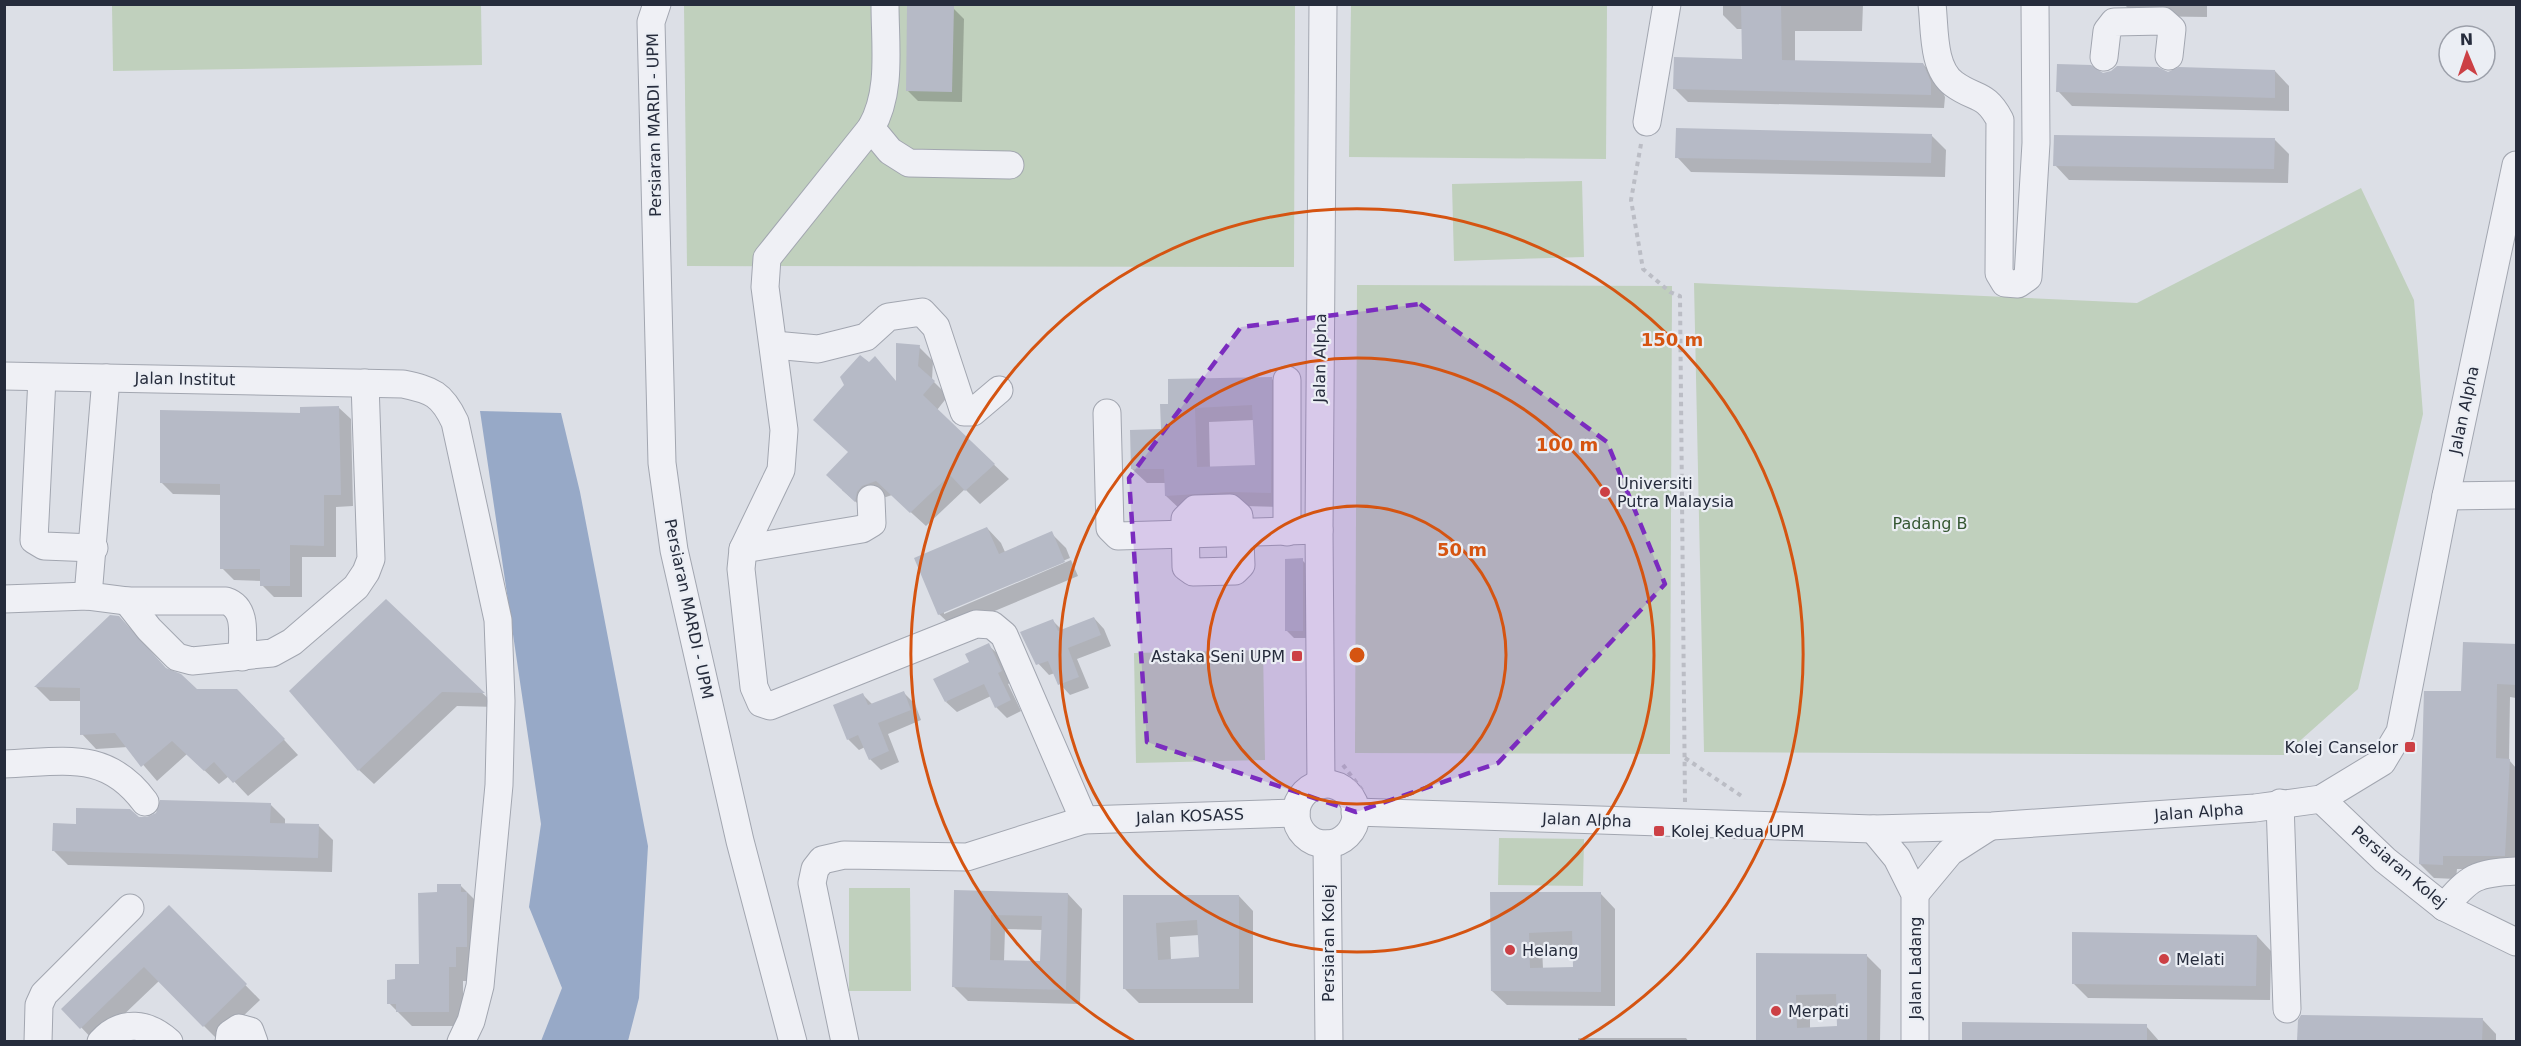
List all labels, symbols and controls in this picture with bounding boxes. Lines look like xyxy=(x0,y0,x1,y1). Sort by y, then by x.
north arrow xyxy=(2437,24,2497,84)
text: N xyxy=(2459,30,2474,49)
street label: Persiaran MARDI - UPM xyxy=(643,33,665,217)
street label: Jalan Alpha xyxy=(1310,313,1330,404)
text: 150 m xyxy=(1641,329,1703,350)
street label: Jalan Alpha xyxy=(2445,364,2483,457)
street label: Jalan Institut xyxy=(134,369,235,389)
text: 100 m xyxy=(1536,434,1598,455)
place label: Universiti Putra Malaysia xyxy=(1617,474,1734,511)
marker: Universiti Putra Malaysia xyxy=(1598,485,1612,499)
park label: Padang B xyxy=(1892,514,1968,533)
street label: Persiaran MARDI - UPM xyxy=(661,517,717,701)
text: 50 m xyxy=(1437,539,1487,560)
centre of rings xyxy=(1347,645,1367,665)
place label: Astaka Seni UPM xyxy=(1151,647,1285,666)
marker: Astaka Seni UPM xyxy=(1290,649,1304,663)
place label: Kolej Canselor xyxy=(2285,738,2398,757)
marker: Kolej Canselor xyxy=(2403,740,2417,754)
street label: Jalan Alpha xyxy=(2153,799,2244,825)
street label: Jalan KOSASS xyxy=(1135,805,1244,827)
street label: Jalan Alpha xyxy=(1541,809,1632,831)
place label: Kolej Kedua UPM xyxy=(1671,822,1804,841)
street label: Persiaran Kolej xyxy=(2348,822,2450,912)
marker: Kolej Kedua UPM xyxy=(1652,824,1666,838)
street label: Persiaran Kolej xyxy=(1319,884,1338,1002)
street label: Jalan Ladang xyxy=(1906,917,1925,1020)
place label: Helang xyxy=(1522,941,1578,960)
marker: Helang xyxy=(1503,943,1517,957)
place label: Melati xyxy=(2176,950,2225,969)
marker: Melati xyxy=(2157,952,2171,966)
place label: Merpati xyxy=(1788,1002,1849,1021)
marker: Merpati xyxy=(1769,1004,1783,1018)

